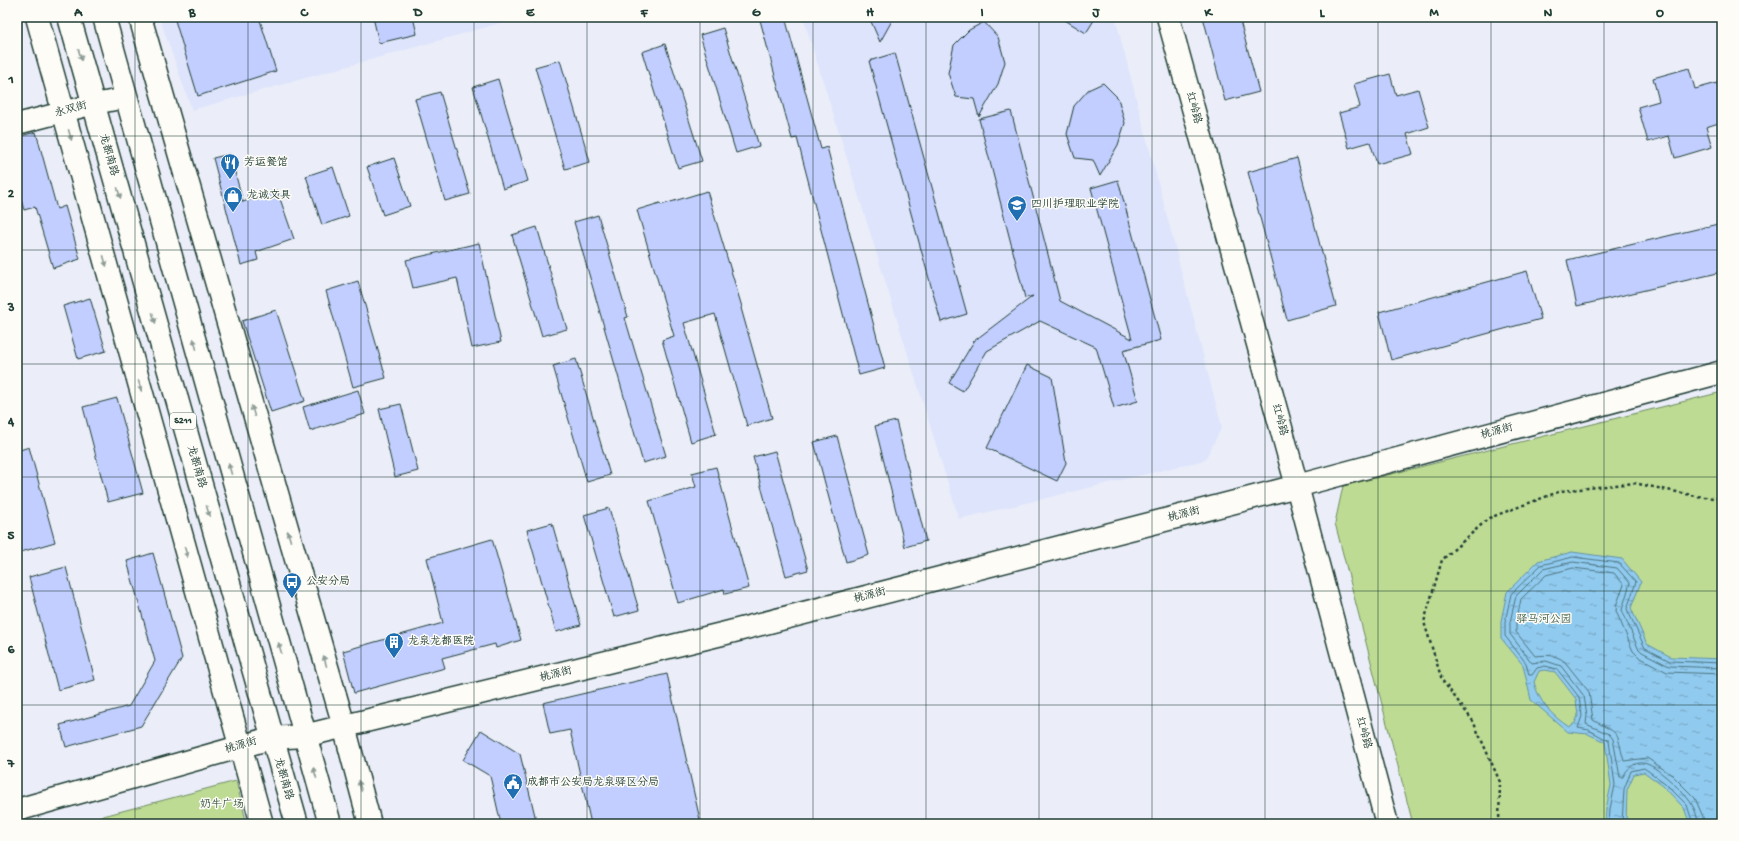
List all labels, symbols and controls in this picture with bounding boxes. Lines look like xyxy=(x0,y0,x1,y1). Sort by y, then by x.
text: A xyxy=(73,6,83,21)
text: B xyxy=(188,6,197,21)
text: C xyxy=(299,6,309,21)
text: D xyxy=(413,6,423,21)
text: E xyxy=(526,6,535,21)
text: F xyxy=(640,6,649,21)
text: G xyxy=(752,6,761,21)
text: H xyxy=(866,6,874,21)
text: I xyxy=(980,6,984,21)
text: J xyxy=(1092,6,1101,21)
text: K xyxy=(1203,6,1213,21)
text: L xyxy=(1320,6,1326,21)
text: M xyxy=(1429,6,1439,21)
text: N xyxy=(1544,6,1553,21)
text: O xyxy=(1656,6,1664,21)
one-way arrow xyxy=(77,49,83,61)
text: 1 xyxy=(7,73,14,88)
street label: 红岭路 xyxy=(1183,90,1204,125)
street label: 永双街 xyxy=(53,99,89,120)
one-way arrow xyxy=(67,130,73,142)
street label: 龙都南路 xyxy=(96,132,122,178)
restaurant icon: 芳运餐馆 xyxy=(219,152,241,180)
place label: 芳运餐馆 xyxy=(244,156,288,169)
shop icon: 龙诚文具 xyxy=(222,185,244,213)
text: 2 xyxy=(8,187,15,202)
one-way arrow xyxy=(116,187,122,199)
place label: 龙诚文具 xyxy=(247,189,291,202)
school or university icon: 四川护理职业学院 xyxy=(1006,194,1028,222)
place label: 四川护理职业学院 xyxy=(1031,197,1119,211)
one-way arrow xyxy=(102,255,108,267)
text: 3 xyxy=(7,301,15,316)
one-way arrow xyxy=(151,313,157,325)
one-way arrow xyxy=(192,337,198,349)
one-way arrow xyxy=(137,380,143,392)
street label: 红岭路 xyxy=(1269,402,1290,437)
one-way arrow xyxy=(250,405,256,417)
road number: S211 xyxy=(170,413,196,429)
text: 4 xyxy=(7,415,15,430)
street label: 桃源街 xyxy=(1479,420,1515,442)
street label: 龙都南路 xyxy=(184,444,210,490)
one-way arrow xyxy=(227,463,233,475)
street label: 桃源街 xyxy=(1166,503,1202,525)
one-way arrow xyxy=(205,505,211,517)
text: 5 xyxy=(8,529,15,544)
one-way arrow xyxy=(286,530,292,542)
one-way arrow xyxy=(183,546,189,558)
bus stop icon: 公安分局 xyxy=(281,571,303,599)
place label: 公安分局 xyxy=(306,574,350,588)
street label: 桃源街 xyxy=(852,584,888,606)
park label: 驿马河公园 xyxy=(1517,613,1572,626)
building icon: 龙泉龙都医院 xyxy=(383,631,405,659)
place label: 龙泉龙都医院 xyxy=(408,635,474,648)
one-way arrow xyxy=(276,642,282,654)
text: 6 xyxy=(8,643,15,658)
one-way arrow xyxy=(322,655,328,667)
street label: 桃源街 xyxy=(538,663,574,685)
street label: 红岭路 xyxy=(1353,715,1374,750)
street label: 桃源街 xyxy=(223,733,259,756)
street label: 龙都南路 xyxy=(271,756,297,802)
text: 7 xyxy=(7,757,16,772)
one-way arrow xyxy=(312,767,318,779)
public building icon: 成都市公安局龙泉驿区分局 xyxy=(502,772,524,800)
place label: 成都市公安局龙泉驿区分局 xyxy=(527,775,659,789)
one-way arrow xyxy=(357,780,363,792)
park label: 奶牛广场 xyxy=(200,798,244,811)

